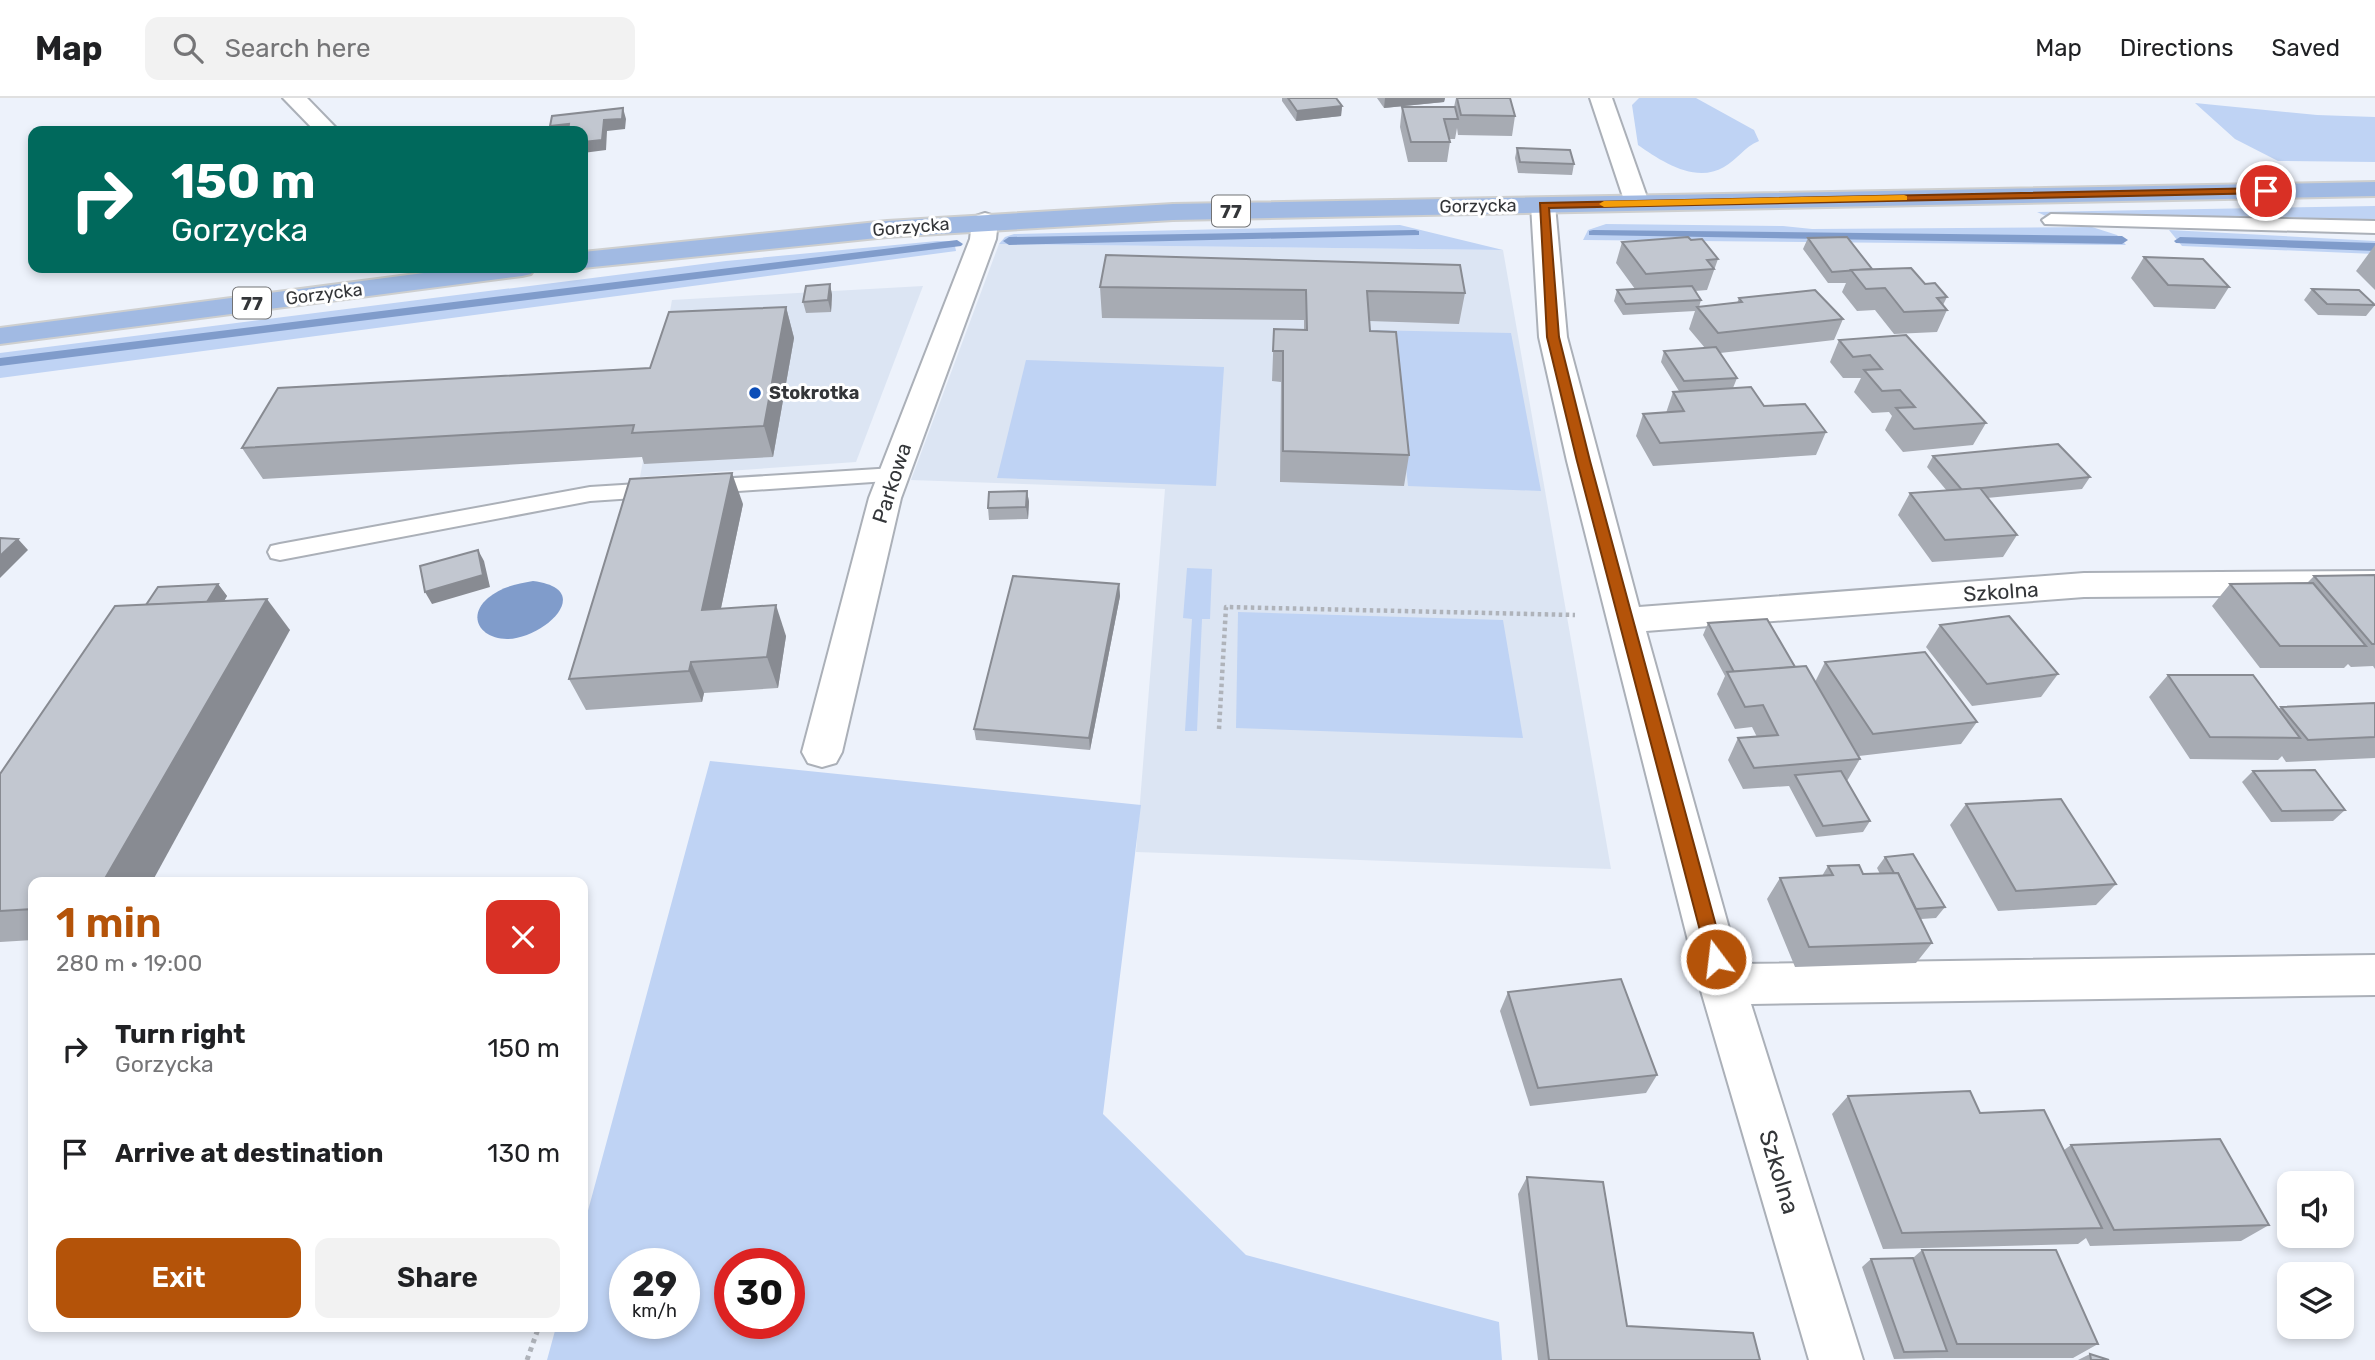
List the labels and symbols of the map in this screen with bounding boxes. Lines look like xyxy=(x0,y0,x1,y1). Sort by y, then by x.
pin xyxy=(2236,161,2296,221)
street label: Gorzycka xyxy=(1439,194,1517,218)
road number: 77 xyxy=(1212,195,1250,226)
street label: Gorzycka xyxy=(872,213,950,241)
street label: Gorzycka xyxy=(284,278,364,310)
road number: 77 xyxy=(233,288,271,318)
place label: Stokrotka xyxy=(769,382,859,404)
marker: Stokrotka xyxy=(747,385,763,401)
street label: Parkowa xyxy=(867,439,916,526)
street label: Szkolna xyxy=(1962,576,2040,607)
position arrow xyxy=(1679,922,1753,996)
street label: Szkolna xyxy=(1753,1127,1805,1217)
speed limit sign: 30 xyxy=(714,1248,805,1339)

